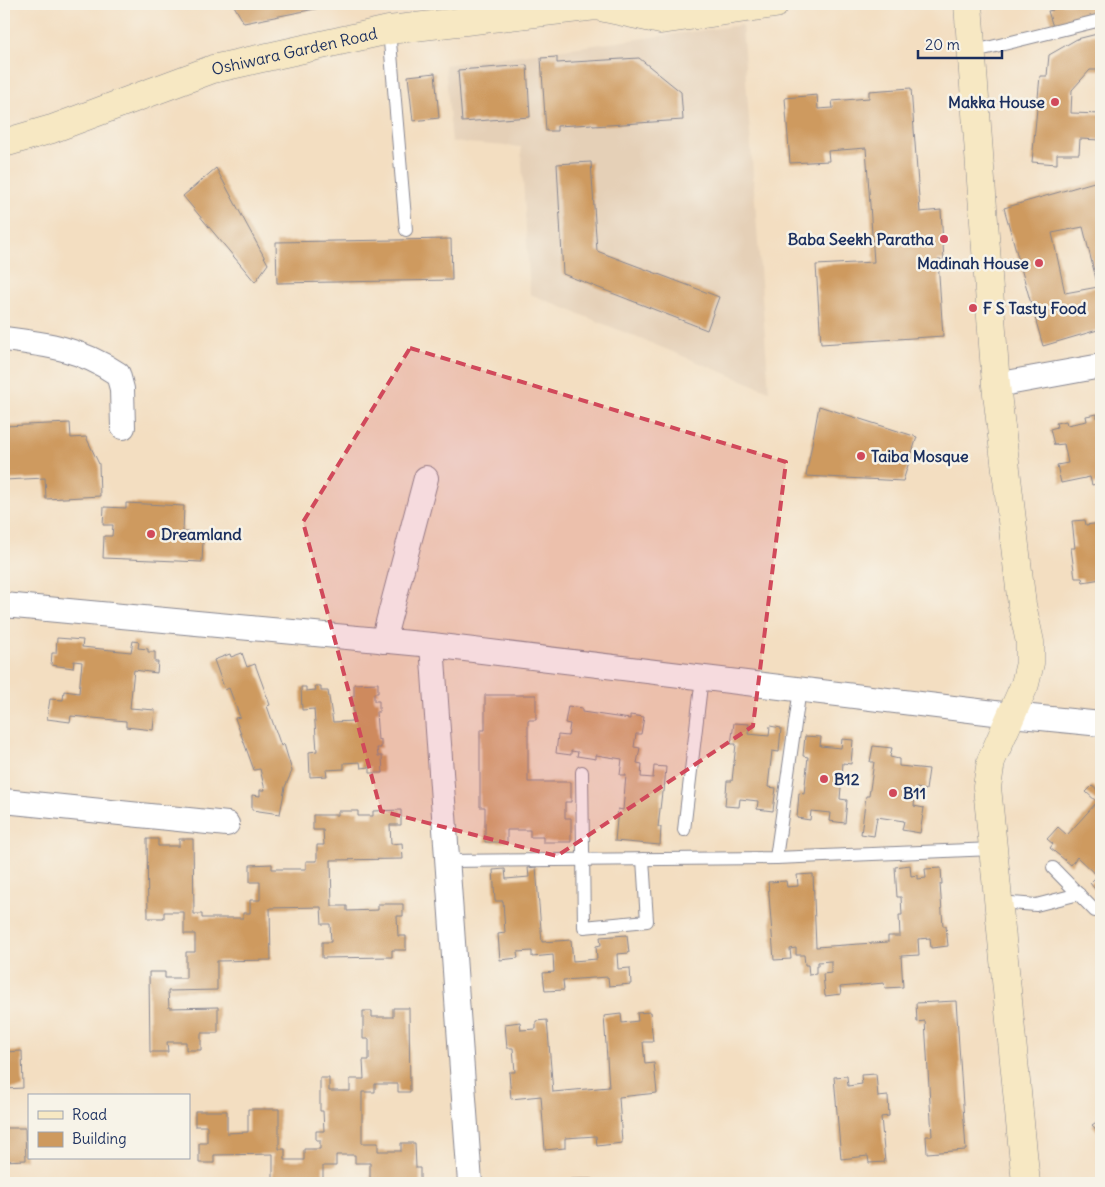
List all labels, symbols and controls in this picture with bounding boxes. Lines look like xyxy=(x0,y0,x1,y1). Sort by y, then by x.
street label: Oshiwara Garden Road xyxy=(209,23,379,79)
scale bar xyxy=(918,28,1001,60)
text: 20 m xyxy=(925,35,960,54)
place label: Makka House xyxy=(948,92,1045,112)
marker: Makka House xyxy=(1049,96,1061,108)
place label: Baba Seekh Paratha xyxy=(788,229,934,249)
marker: Baba Seekh Paratha xyxy=(938,233,950,245)
place label: Madinah House xyxy=(917,253,1029,273)
marker: Madinah House xyxy=(1033,257,1045,269)
place label: F S Tasty Food xyxy=(983,298,1087,319)
marker: F S Tasty Food xyxy=(967,302,979,314)
place label: Taiba Mosque xyxy=(871,446,969,467)
marker: Taiba Mosque xyxy=(855,450,867,462)
place label: Dreamland xyxy=(161,524,242,544)
marker: Dreamland xyxy=(145,528,157,540)
place label: B12 xyxy=(834,769,860,789)
marker: B12 xyxy=(818,773,830,785)
place label: B11 xyxy=(903,783,926,803)
marker: B11 xyxy=(887,787,899,799)
legend xyxy=(28,1094,190,1160)
text: Road xyxy=(72,1105,107,1124)
text: Building xyxy=(72,1129,127,1148)

